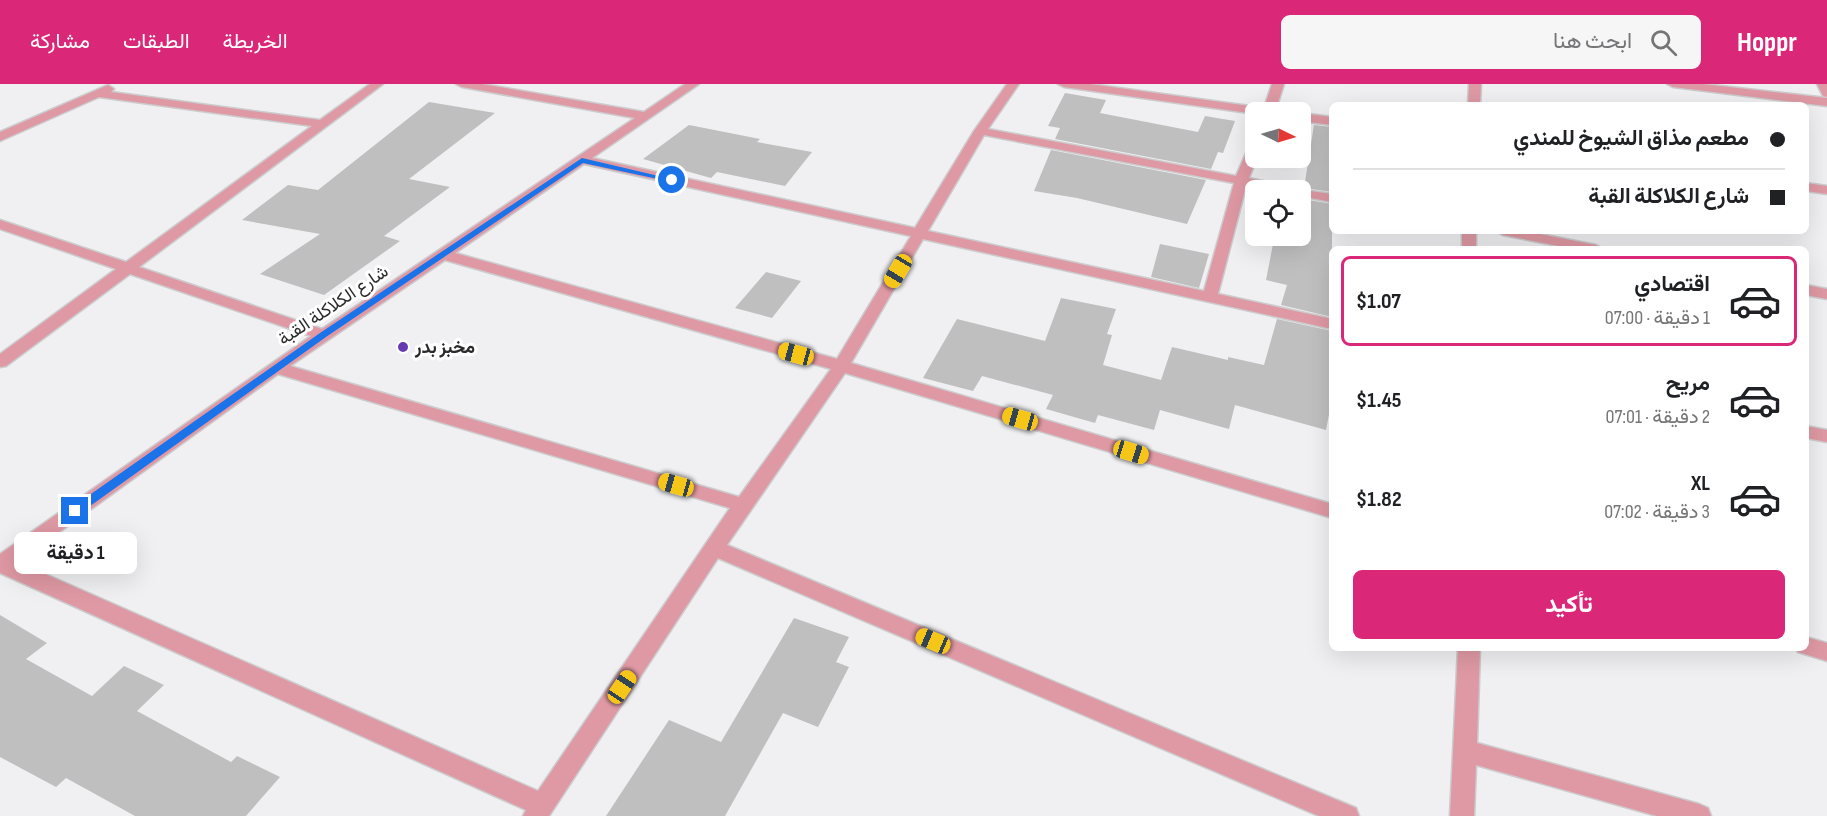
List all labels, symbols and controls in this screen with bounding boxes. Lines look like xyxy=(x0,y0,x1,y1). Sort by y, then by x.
search box xyxy=(1281,15,1701,69)
icon: search xyxy=(1647,26,1680,59)
text: Hoppr xyxy=(1737,26,1797,59)
text: ابحث هنا xyxy=(1553,28,1632,55)
text: مشاركة xyxy=(30,29,90,54)
text: الطبقات xyxy=(123,29,190,54)
text: الخريطة xyxy=(223,29,288,54)
north arrow xyxy=(1245,102,1311,168)
map controls xyxy=(1245,102,1311,246)
text: مطعم مذاق الشيوخ للمندي xyxy=(1513,125,1749,152)
route start xyxy=(658,166,685,193)
button: locate xyxy=(1245,180,1311,246)
text: شارع الكلاكلة القبة xyxy=(1588,183,1749,210)
car xyxy=(881,251,915,291)
street label: شارع الكلاكلة القبة xyxy=(274,261,393,351)
text: اقتصادي xyxy=(1634,271,1710,298)
icon: car xyxy=(1728,274,1782,328)
text: $1.07 xyxy=(1356,288,1401,315)
text: 1 دقيقة · 07:00 xyxy=(1605,306,1710,330)
place label: مخبز بدر xyxy=(414,337,475,358)
marker: مخبز بدر xyxy=(396,340,410,354)
car xyxy=(776,341,816,367)
text: مريح xyxy=(1666,370,1710,397)
icon: car xyxy=(1728,373,1782,427)
text: $1.45 xyxy=(1356,387,1401,414)
car xyxy=(1000,405,1040,433)
text: 2 دقيقة · 07:01 xyxy=(1606,405,1710,429)
car xyxy=(1111,438,1151,466)
text: XL xyxy=(1691,470,1710,497)
car xyxy=(656,471,696,499)
icon: car xyxy=(1728,472,1782,526)
text: $1.82 xyxy=(1356,486,1402,513)
route end xyxy=(61,497,88,524)
text: 3 دقيقة · 07:02 xyxy=(1604,500,1710,524)
callout: 1 دقيقة xyxy=(14,532,136,574)
text: 1 دقيقة xyxy=(46,541,105,565)
button: تأكيد xyxy=(1353,570,1785,639)
car xyxy=(913,626,953,656)
car xyxy=(604,667,640,707)

